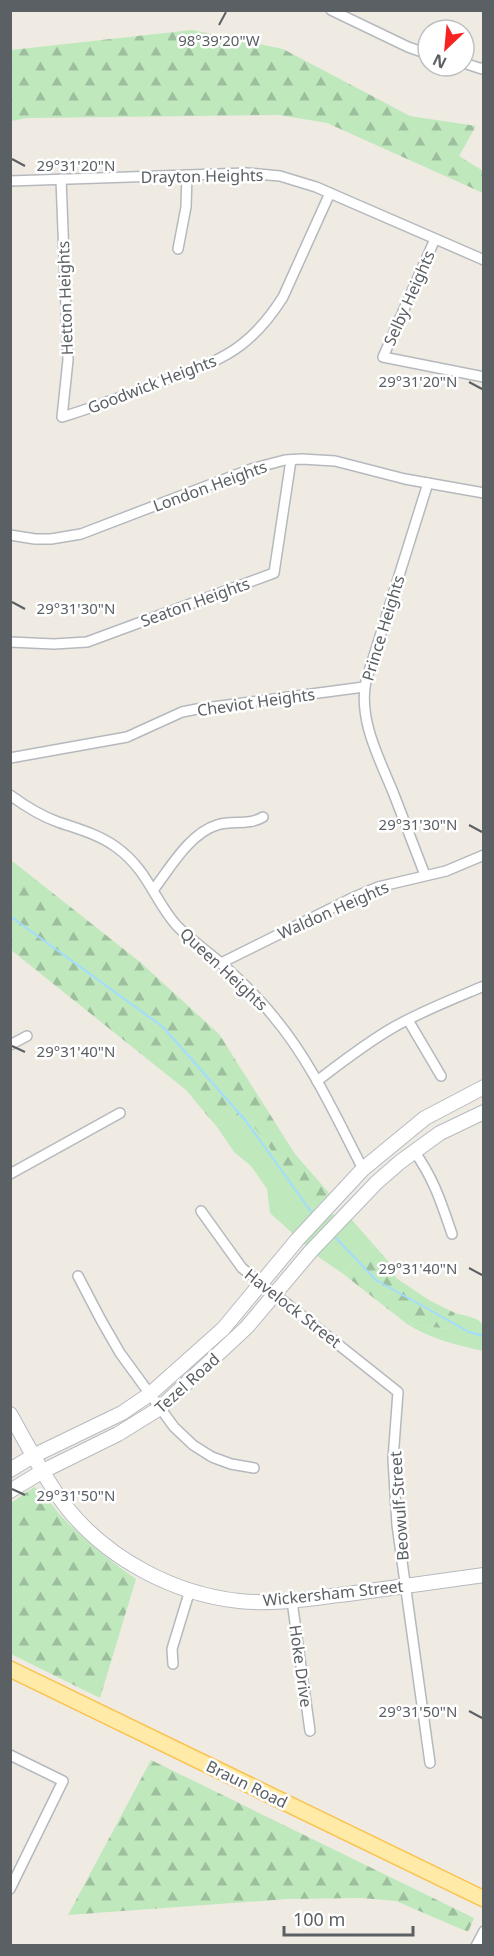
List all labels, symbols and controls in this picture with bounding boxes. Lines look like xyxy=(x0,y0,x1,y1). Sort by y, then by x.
north arrow xyxy=(416,18,476,78)
text: 98°39'20"W xyxy=(178,30,260,50)
text: N xyxy=(429,49,450,74)
text: 29°31'20"N xyxy=(37,155,115,175)
street label: Drayton Heights xyxy=(140,164,264,188)
street label: Hetton Heights xyxy=(52,240,78,356)
street label: Selby Heights xyxy=(378,247,440,349)
street label: Goodwick Heights xyxy=(85,349,219,419)
text: 29°31'20"N xyxy=(379,371,457,391)
street label: London Heights xyxy=(150,455,270,517)
street label: Seaton Heights xyxy=(137,572,253,632)
street label: Prince Heights xyxy=(356,572,410,684)
text: 29°31'30"N xyxy=(37,598,115,618)
street label: Cheviot Heights xyxy=(196,683,316,721)
text: 29°31'30"N xyxy=(379,814,457,834)
street label: Waldon Heights xyxy=(274,876,392,944)
street label: Queen Heights xyxy=(175,923,273,1015)
text: 29°31'40"N xyxy=(37,1041,115,1061)
text: 29°31'40"N xyxy=(379,1258,457,1278)
street label: Havelock Street xyxy=(240,1263,346,1353)
street label: Tezel Road xyxy=(150,1348,224,1418)
street label: Beowulf Street xyxy=(384,1450,414,1561)
text: 29°31'50"N xyxy=(37,1485,115,1505)
street label: Wickersham Street xyxy=(262,1575,405,1611)
street label: Hoke Drive xyxy=(284,1623,318,1709)
text: 29°31'50"N xyxy=(379,1701,457,1721)
street label: Braun Road xyxy=(203,1755,291,1813)
scale bar xyxy=(284,1899,413,1937)
text: 100 m xyxy=(293,1907,345,1931)

